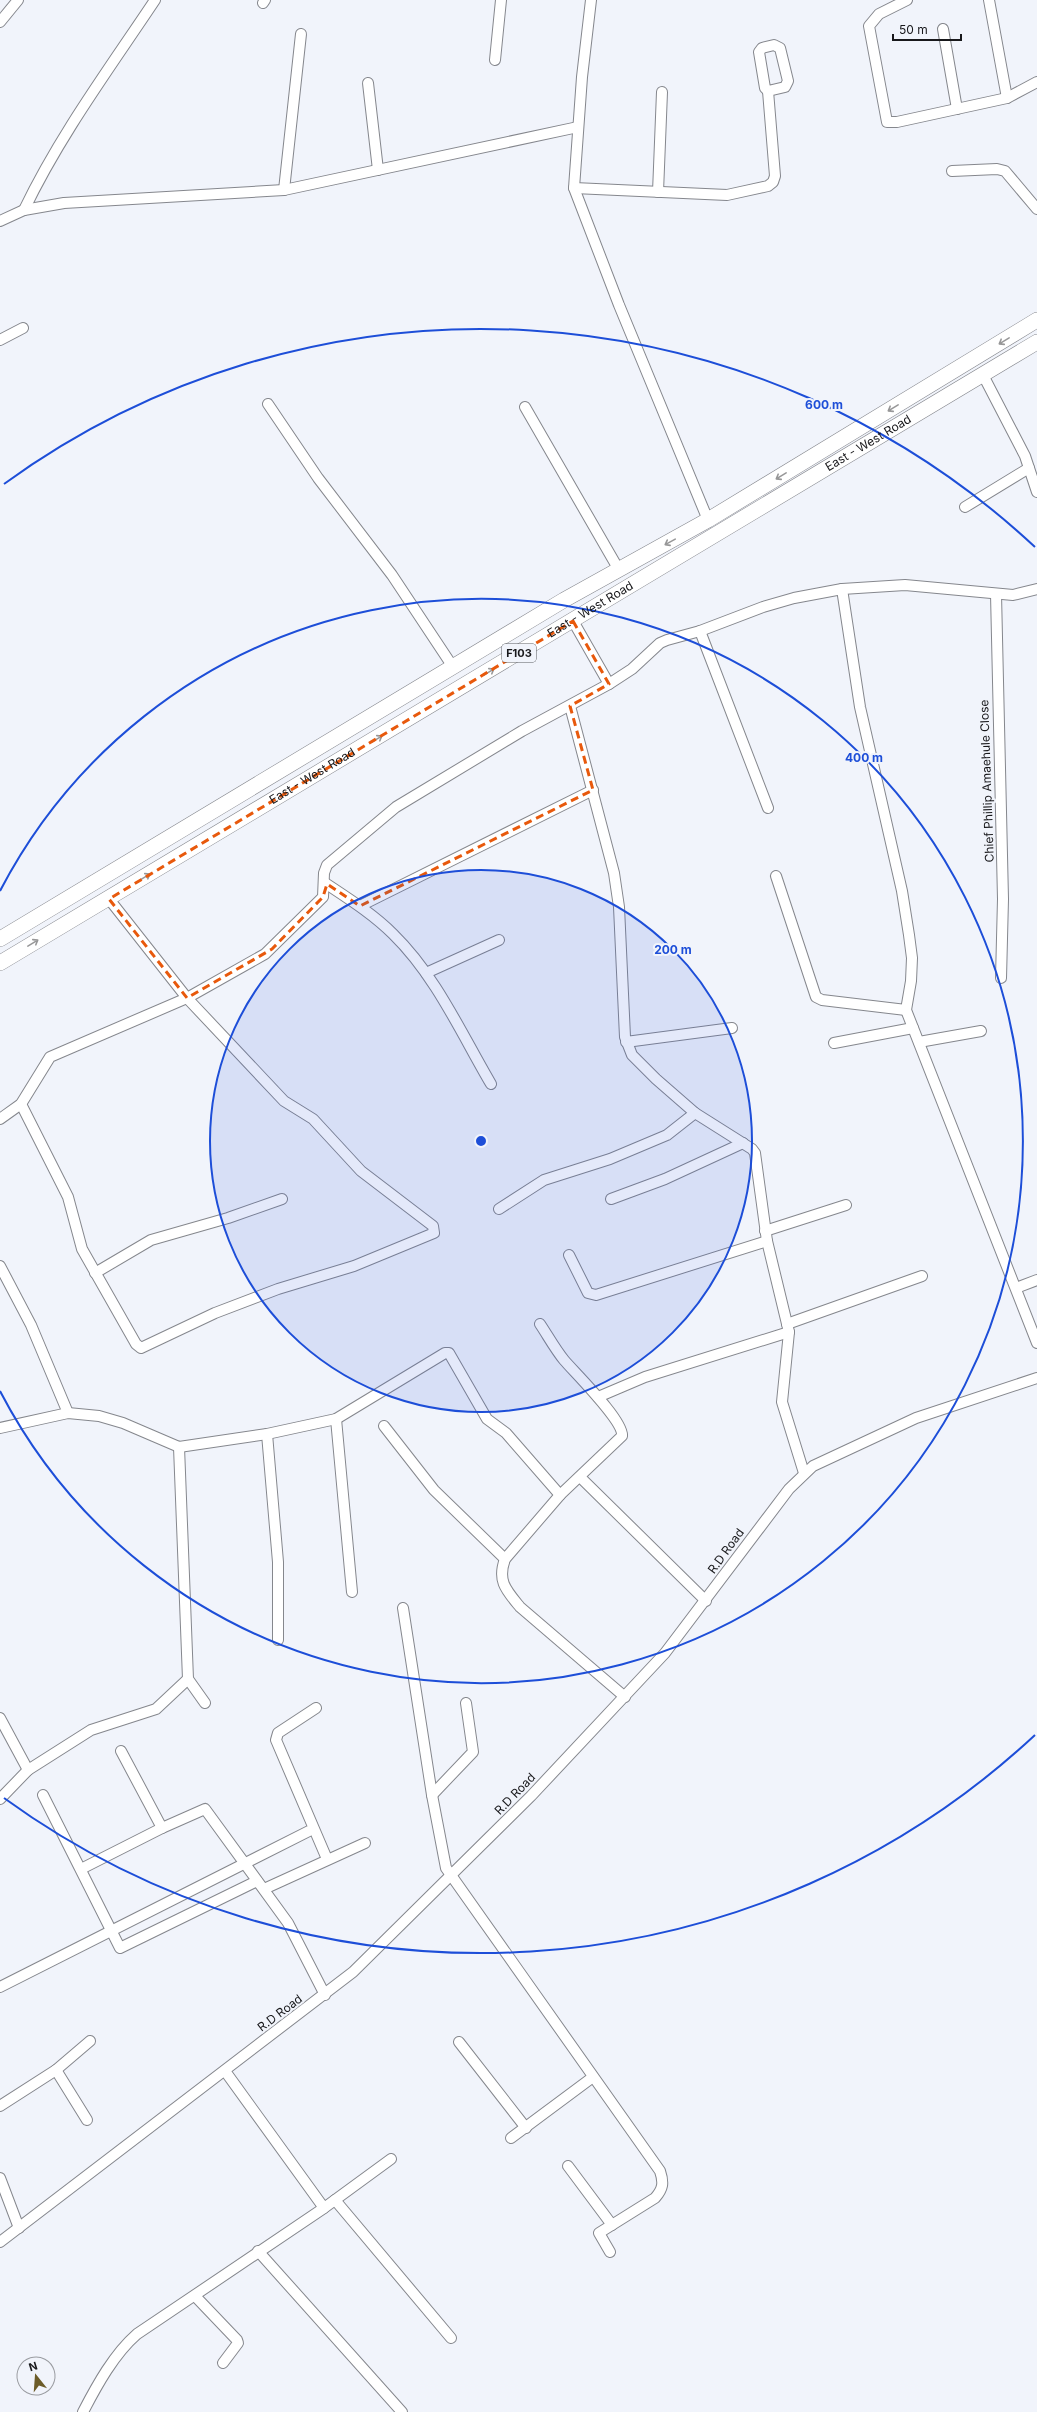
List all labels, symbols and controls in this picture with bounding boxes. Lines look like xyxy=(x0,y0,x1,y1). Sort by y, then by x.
scale bar xyxy=(893,16,961,42)
text: 50 m xyxy=(899,22,928,37)
one-way arrow xyxy=(998,337,1010,345)
text: 600 m xyxy=(805,397,843,412)
one-way arrow xyxy=(888,404,899,412)
street label: East - West Road xyxy=(822,411,914,474)
one-way arrow xyxy=(776,471,787,480)
one-way arrow xyxy=(664,538,676,546)
street label: East - West Road xyxy=(544,578,636,641)
road number: F103 xyxy=(502,644,536,662)
one-way arrow xyxy=(483,667,495,675)
street label: Chief Phillip Amaehule Close xyxy=(976,699,997,863)
one-way arrow xyxy=(371,734,383,742)
street label: East - West Road xyxy=(266,744,358,807)
text: 400 m xyxy=(845,750,883,765)
one-way arrow xyxy=(139,873,151,881)
one-way arrow xyxy=(27,939,38,947)
text: 200 m xyxy=(654,942,692,957)
centre of rings xyxy=(474,1134,488,1148)
street label: R.D Road xyxy=(704,1525,747,1576)
street label: R.D Road xyxy=(491,1770,538,1818)
street label: R.D Road xyxy=(254,1991,305,2034)
north arrow xyxy=(16,2356,56,2396)
text: N xyxy=(27,2359,39,2374)

